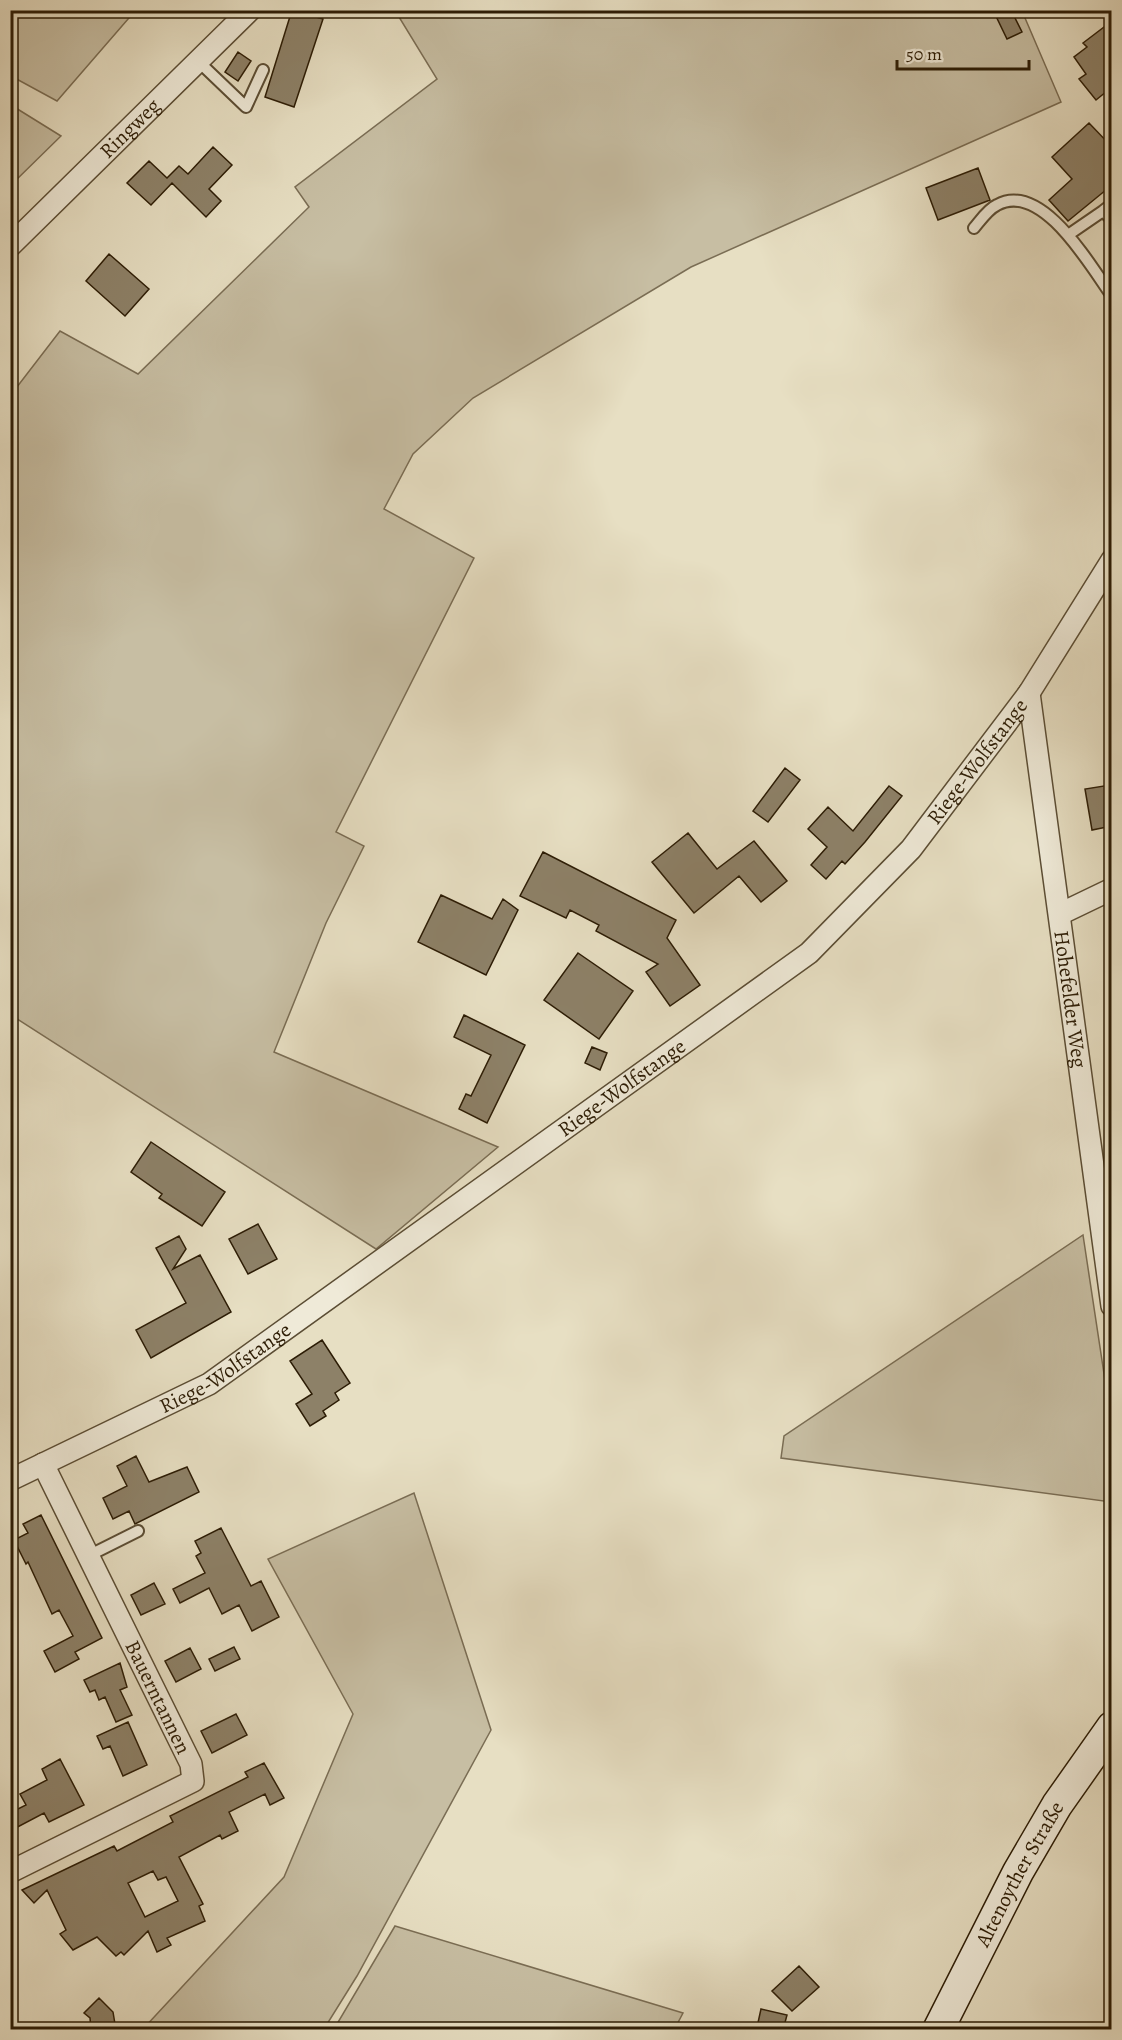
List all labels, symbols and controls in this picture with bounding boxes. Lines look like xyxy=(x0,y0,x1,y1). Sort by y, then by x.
scale bar xyxy=(897,33,1029,71)
text: 50 m xyxy=(906,42,942,66)
street label: Ringweg xyxy=(93,92,167,164)
street label: Riege-Wolfstange xyxy=(920,693,1034,830)
street label: Hohefelder Weg xyxy=(1047,929,1094,1070)
street label: Riege-Wolfstange xyxy=(552,1032,691,1143)
street label: Riege-Wolfstange xyxy=(155,1316,296,1420)
street label: Bauerntannen xyxy=(118,1635,198,1759)
street label: Altenoyther Straße xyxy=(968,1796,1070,1952)

